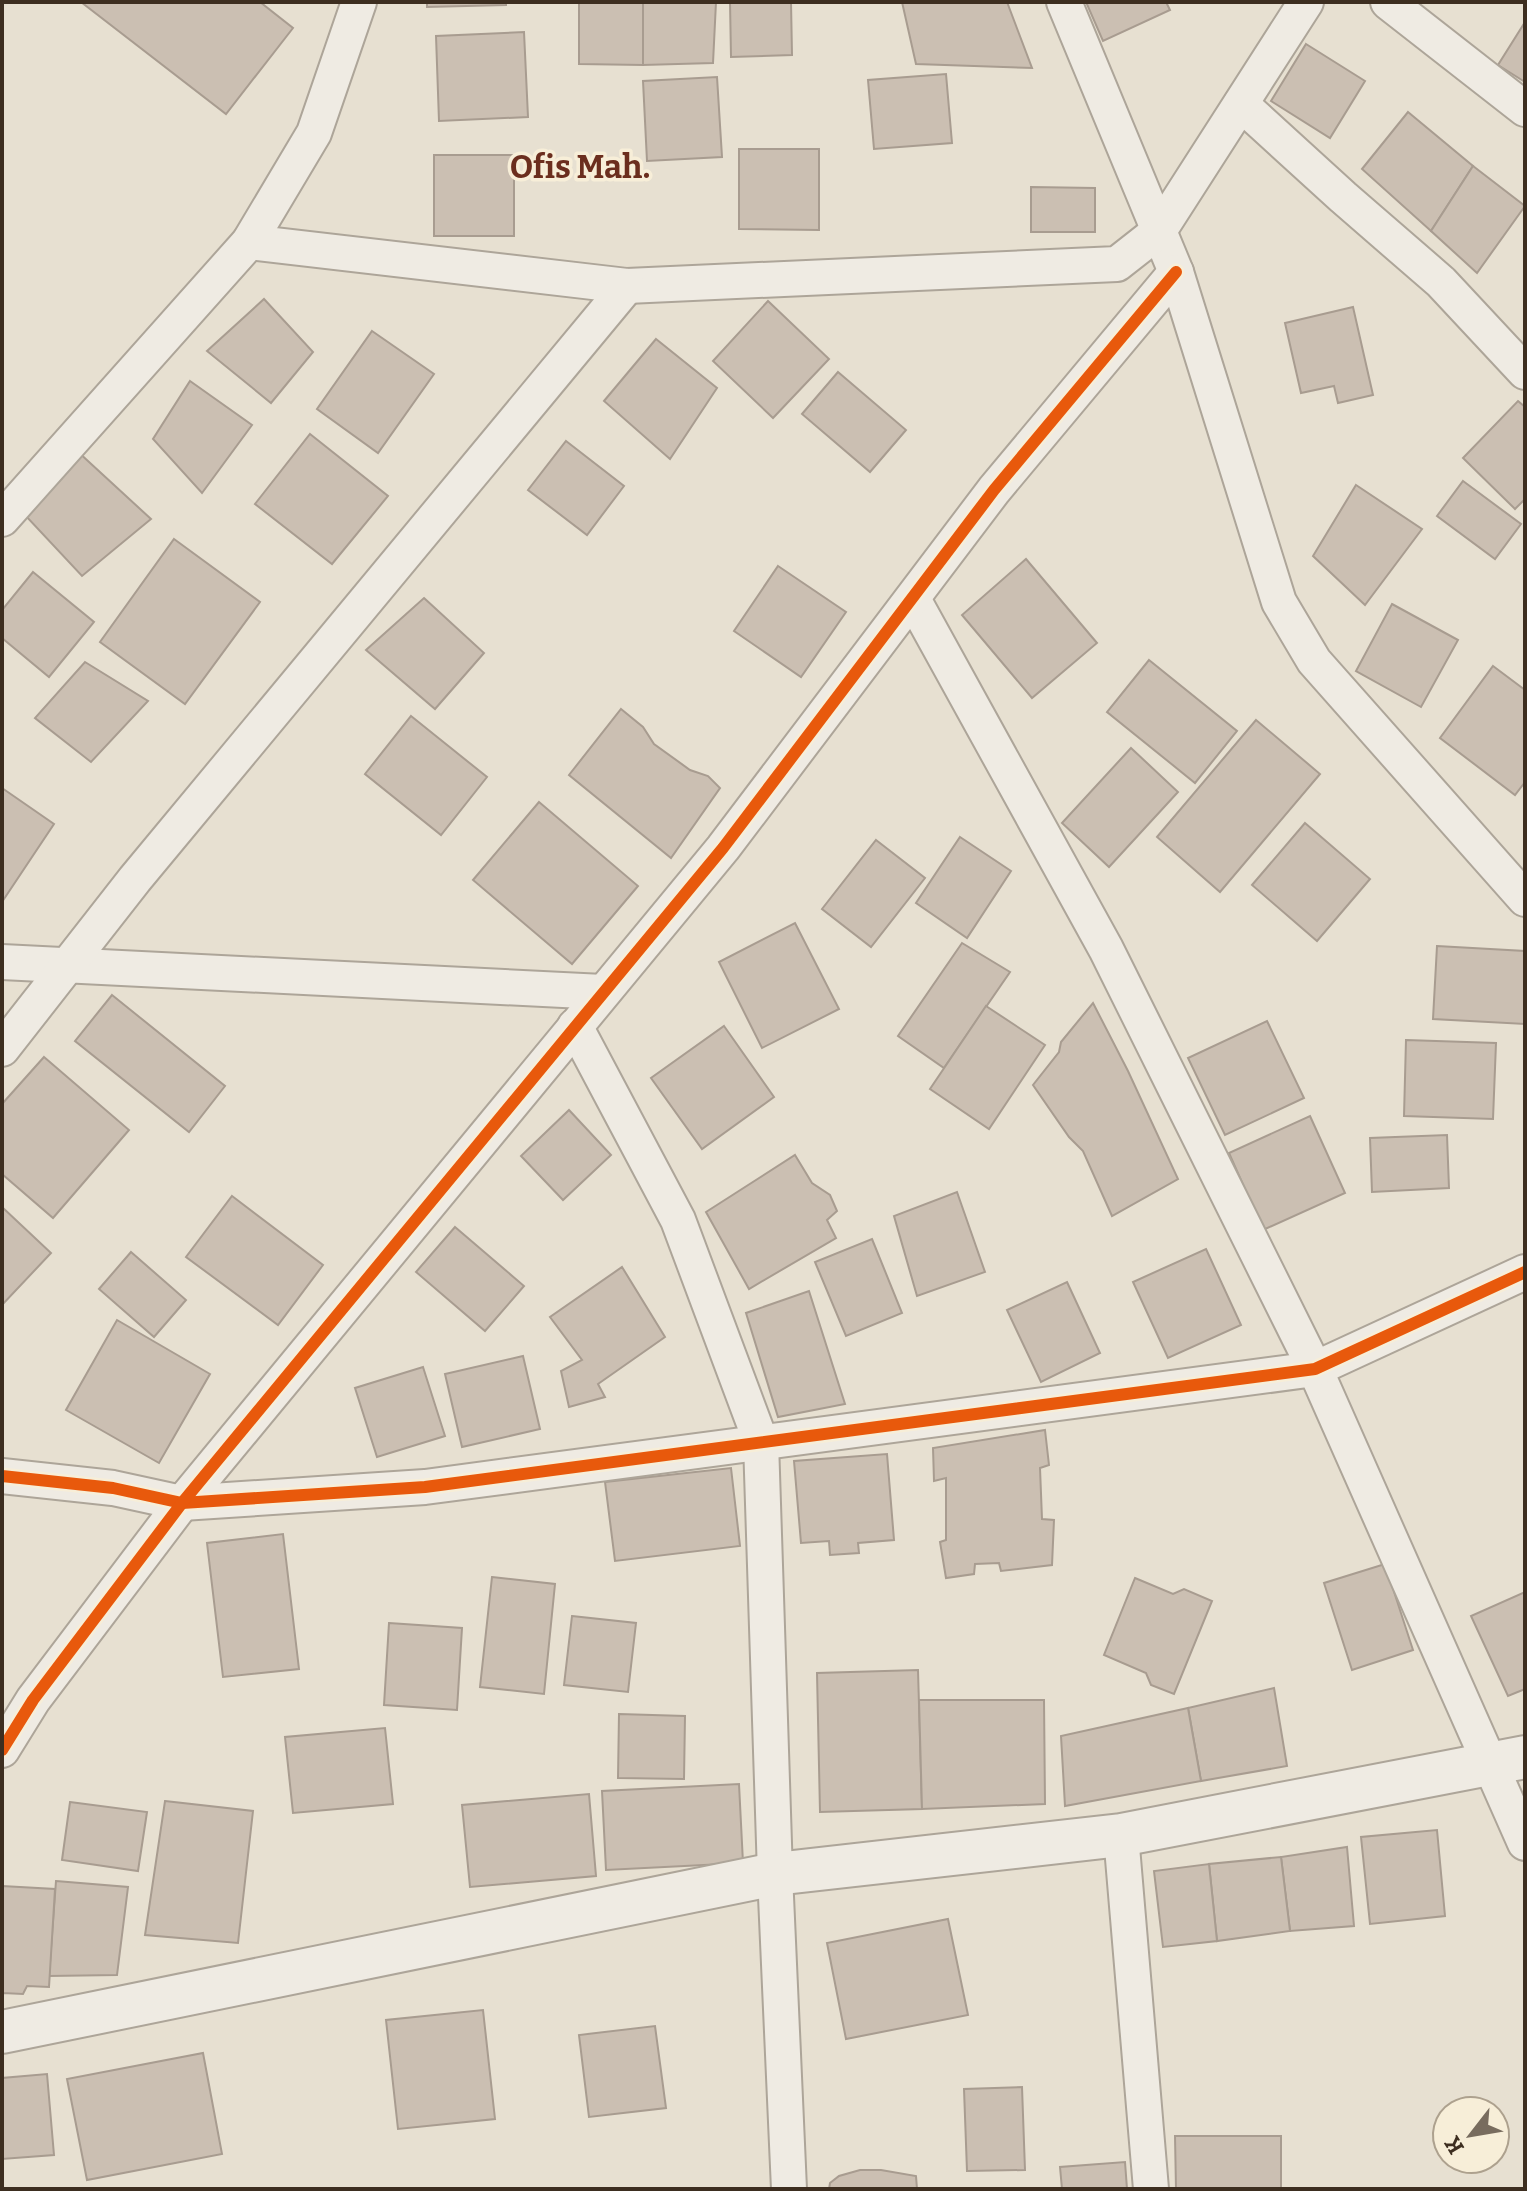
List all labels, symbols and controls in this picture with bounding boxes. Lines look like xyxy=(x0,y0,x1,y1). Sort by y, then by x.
district label: Ofis Mah. xyxy=(510,148,650,186)
north arrow xyxy=(1431,2095,1511,2175)
text: K xyxy=(1439,2131,1470,2159)

